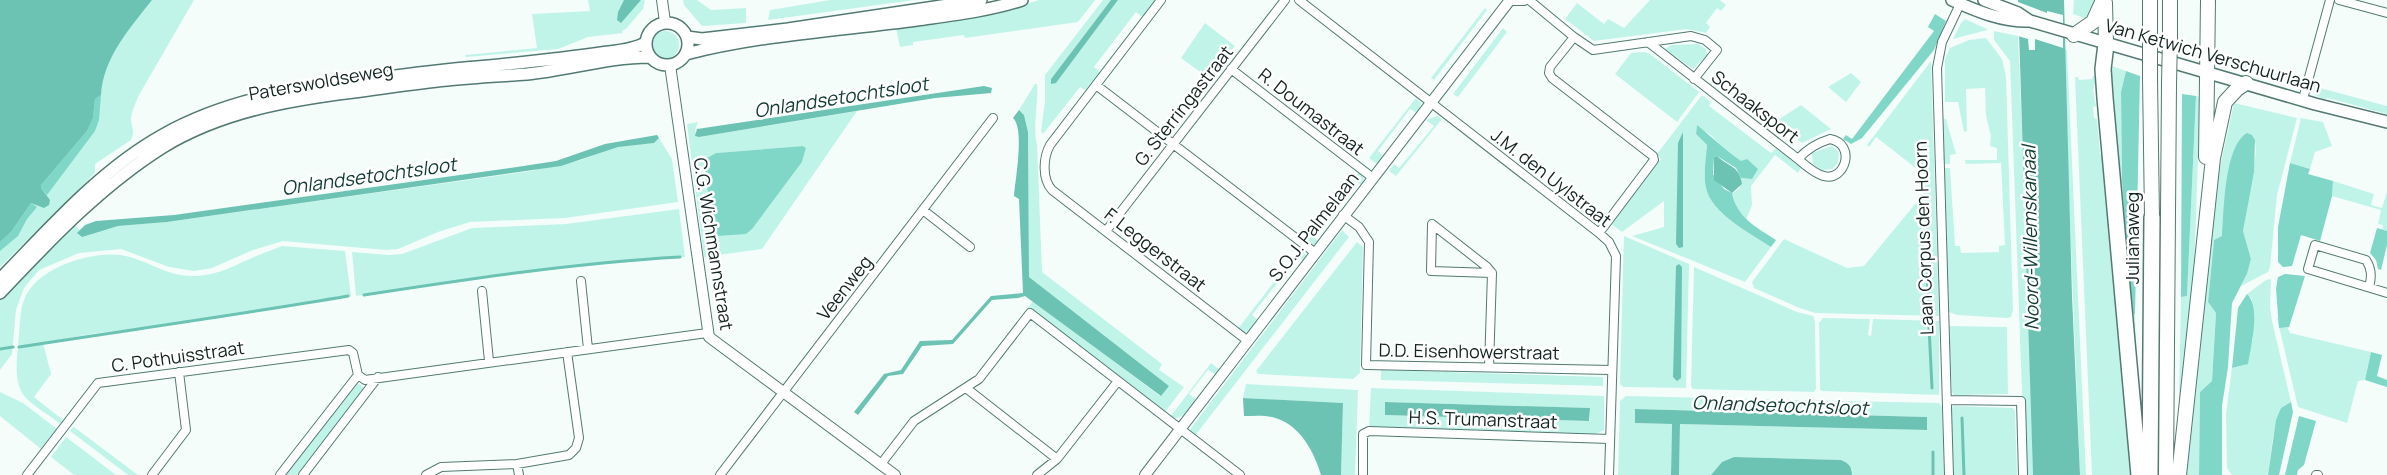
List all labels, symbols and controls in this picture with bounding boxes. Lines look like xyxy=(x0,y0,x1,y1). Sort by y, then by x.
street label: Van Ketwich Verschuurlaan xyxy=(2102,13,2324,97)
street label: G. Sterringastraat xyxy=(1129,40,1238,171)
street label: Paterswoldseweg xyxy=(247,56,395,106)
street label: R. Doumastraat xyxy=(1254,62,1370,160)
street label: Schaaksport xyxy=(1707,64,1804,148)
water label: Onlandsetochtsloot xyxy=(752,70,932,124)
street label: J.M. den Uylstraat xyxy=(1486,123,1617,232)
street label: Laan Corpus den Hoorn xyxy=(1908,141,1938,335)
water label: Noord-Willemskanaal xyxy=(2015,143,2045,331)
water label: Onlandsetochtsloot xyxy=(280,151,460,201)
street label: C.G. Wichmannstraat xyxy=(688,156,739,332)
street label: S.O.J. Palmelaan xyxy=(1263,167,1364,286)
street label: Julianaweg xyxy=(2120,192,2144,284)
street label: F. Leggerstraat xyxy=(1100,202,1211,296)
street label: Veenweg xyxy=(811,250,877,325)
street label: C. Pothuisstraat xyxy=(110,335,246,377)
street label: D.D. Eisenhowerstraat xyxy=(1378,337,1560,365)
water label: Onlandsetochtsloot xyxy=(1692,389,1871,421)
street label: H.S. Trumanstraat xyxy=(1408,404,1558,434)

